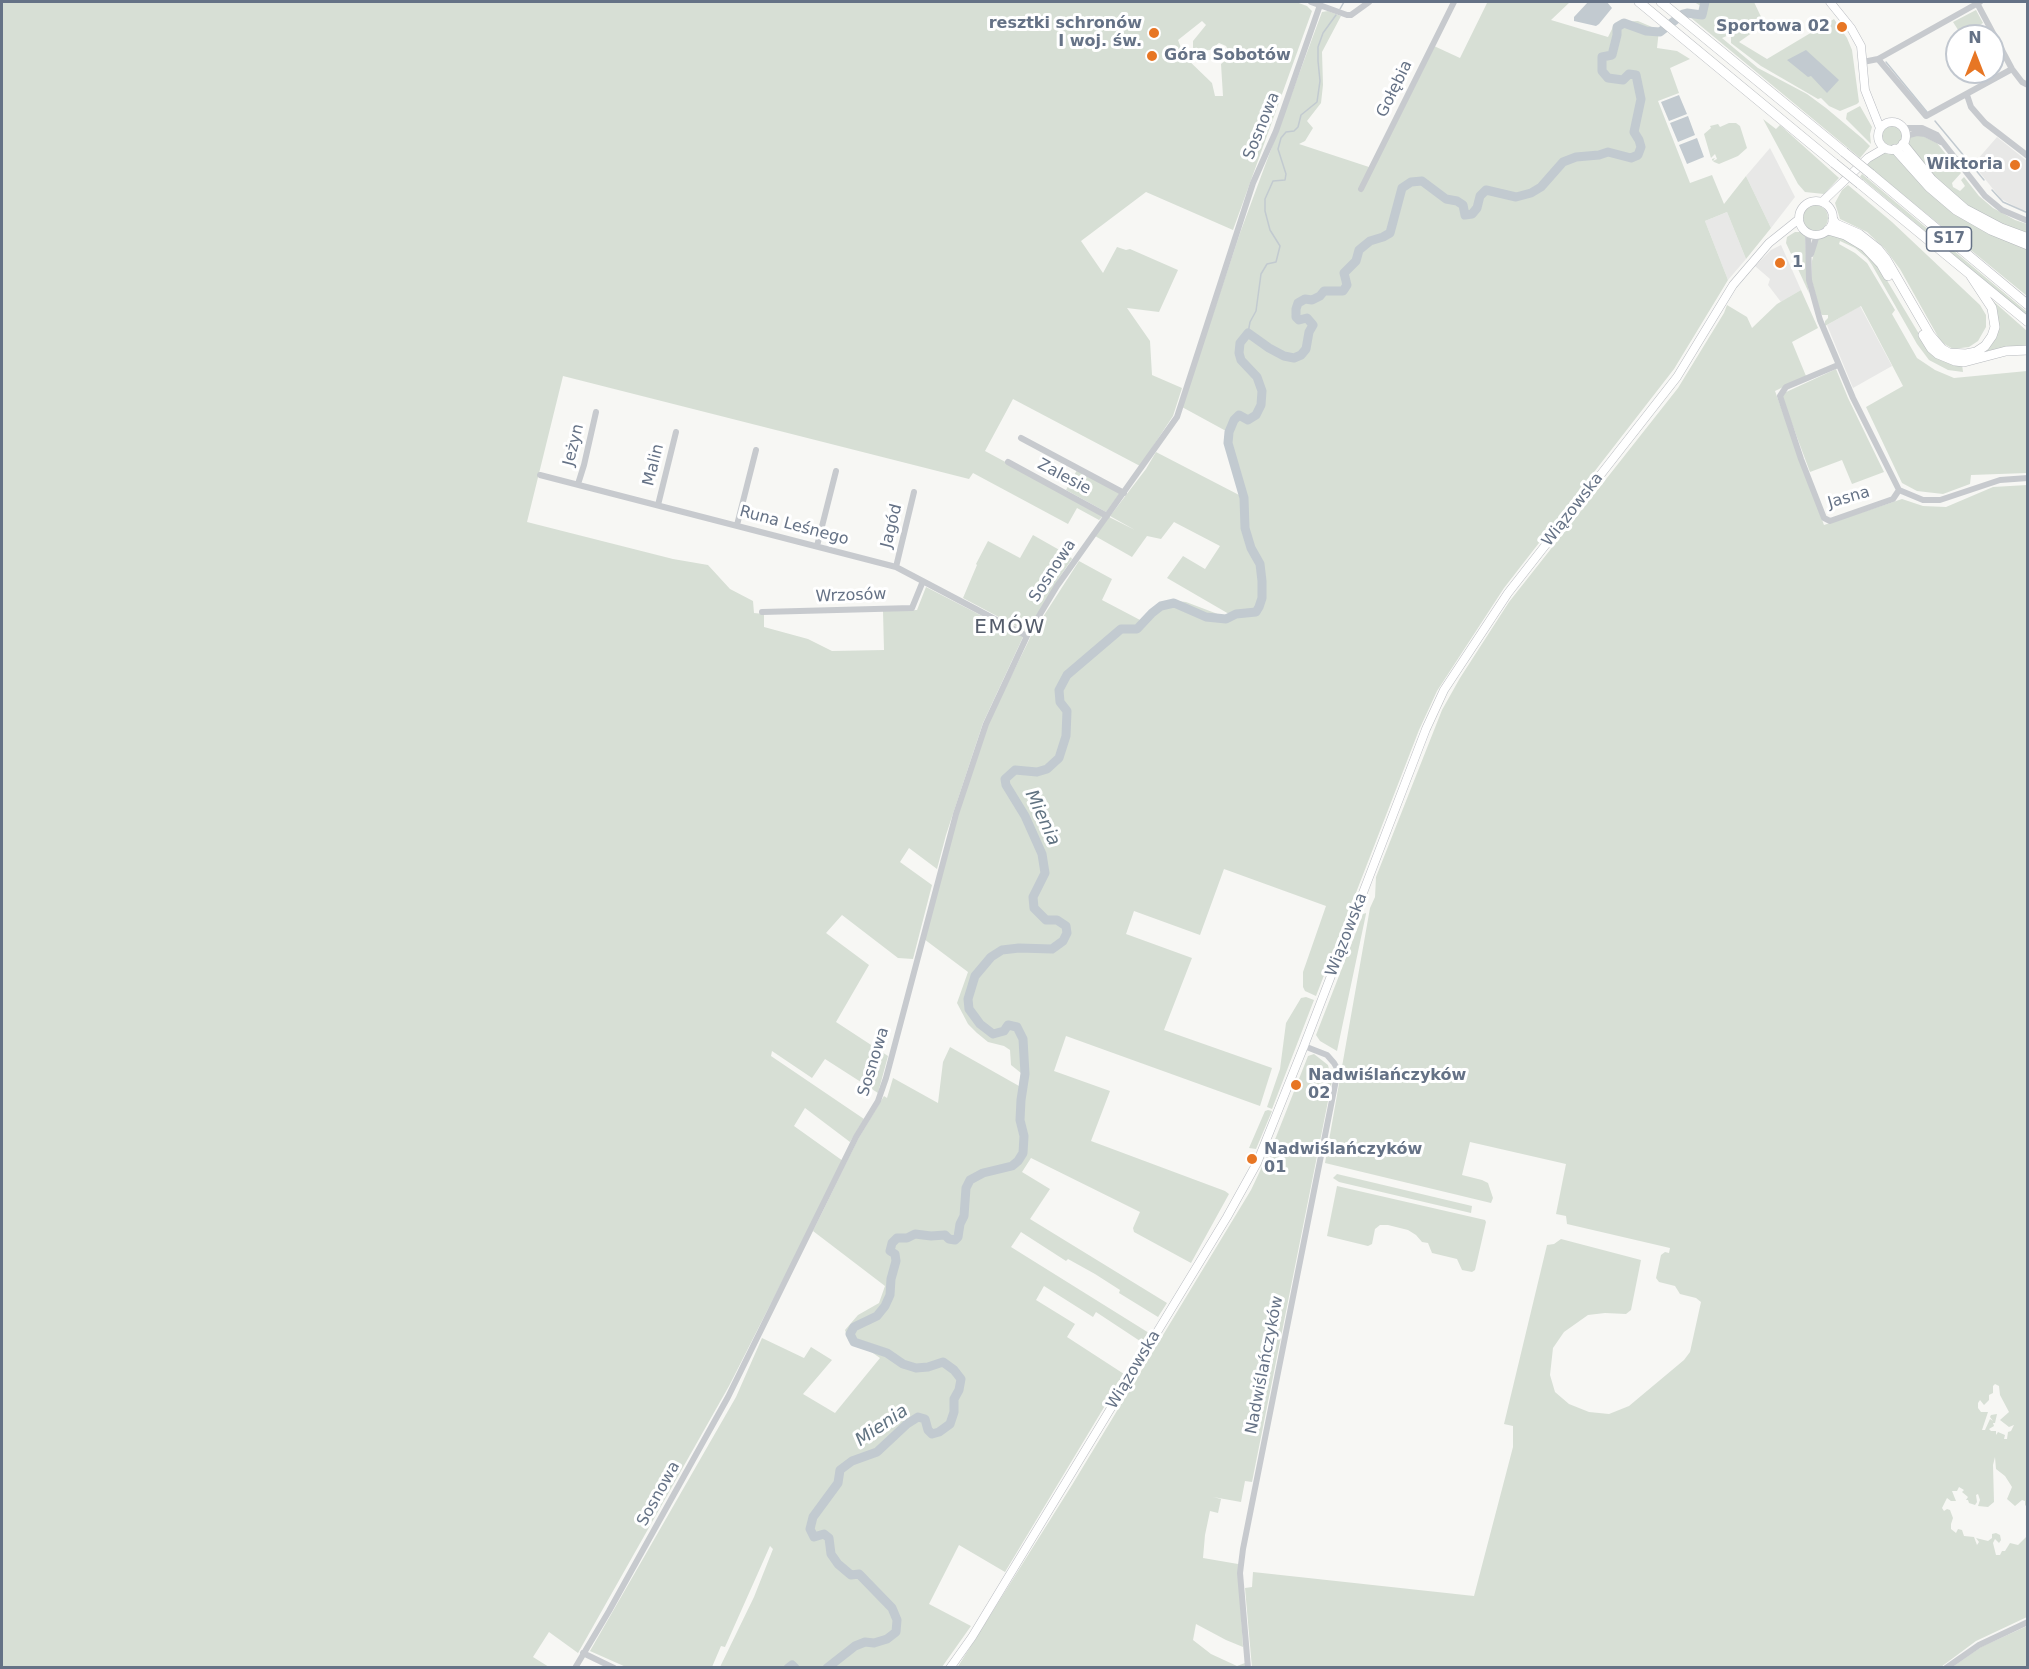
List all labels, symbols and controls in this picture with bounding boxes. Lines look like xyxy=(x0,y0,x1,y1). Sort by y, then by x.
place label: resztki schronów I woj. św. xyxy=(989,14,1142,52)
place label: Sportowa 02 xyxy=(1716,17,1830,37)
marker: Sportowa 02 xyxy=(1835,20,1849,34)
north arrow xyxy=(1945,24,2005,84)
marker: resztki schronów I woj. św. xyxy=(1147,26,1161,40)
text: N xyxy=(1968,28,1982,47)
place label: Góra Sobotów xyxy=(1164,46,1291,66)
marker: Góra Sobotów xyxy=(1145,49,1159,63)
street label: Gołębia xyxy=(1373,57,1417,121)
street label: Sosnowa xyxy=(1240,89,1284,163)
place label: Wiktoria xyxy=(1926,155,2003,175)
marker: Wiktoria xyxy=(2008,158,2022,172)
road number: S17 xyxy=(1926,227,1972,251)
place label: 1 xyxy=(1792,253,1803,273)
marker: 1 xyxy=(1773,256,1787,270)
street label: Jeżyn xyxy=(560,422,588,468)
street label: Malin xyxy=(640,442,668,488)
street label: Zalesie xyxy=(1034,455,1094,499)
street label: Wiązowska xyxy=(1538,469,1608,551)
street label: Jasna xyxy=(1826,483,1872,513)
street label: Runa Leśnego xyxy=(737,502,851,550)
street label: Jagód xyxy=(877,502,907,550)
street label: Sosnowa xyxy=(1026,536,1080,606)
street label: Wrzosów xyxy=(815,585,887,607)
district label: EMÓW xyxy=(974,616,1046,640)
water label: Mienia xyxy=(1020,787,1064,849)
street label: Wiązowska xyxy=(1322,890,1372,980)
street label: Sosnowa xyxy=(854,1025,894,1099)
place label: Nadwiślańczyków 02 xyxy=(1308,1066,1466,1104)
marker: Nadwiślańczyków 02 xyxy=(1289,1078,1303,1092)
place label: Nadwiślańczyków 01 xyxy=(1264,1140,1422,1178)
marker: Nadwiślańczyków 01 xyxy=(1245,1152,1259,1166)
street label: Nadwiślańczyków xyxy=(1242,1294,1288,1436)
street label: Wiązowska xyxy=(1103,1327,1165,1413)
water label: Mienia xyxy=(851,1401,913,1451)
street label: Sosnowa xyxy=(633,1458,685,1530)

